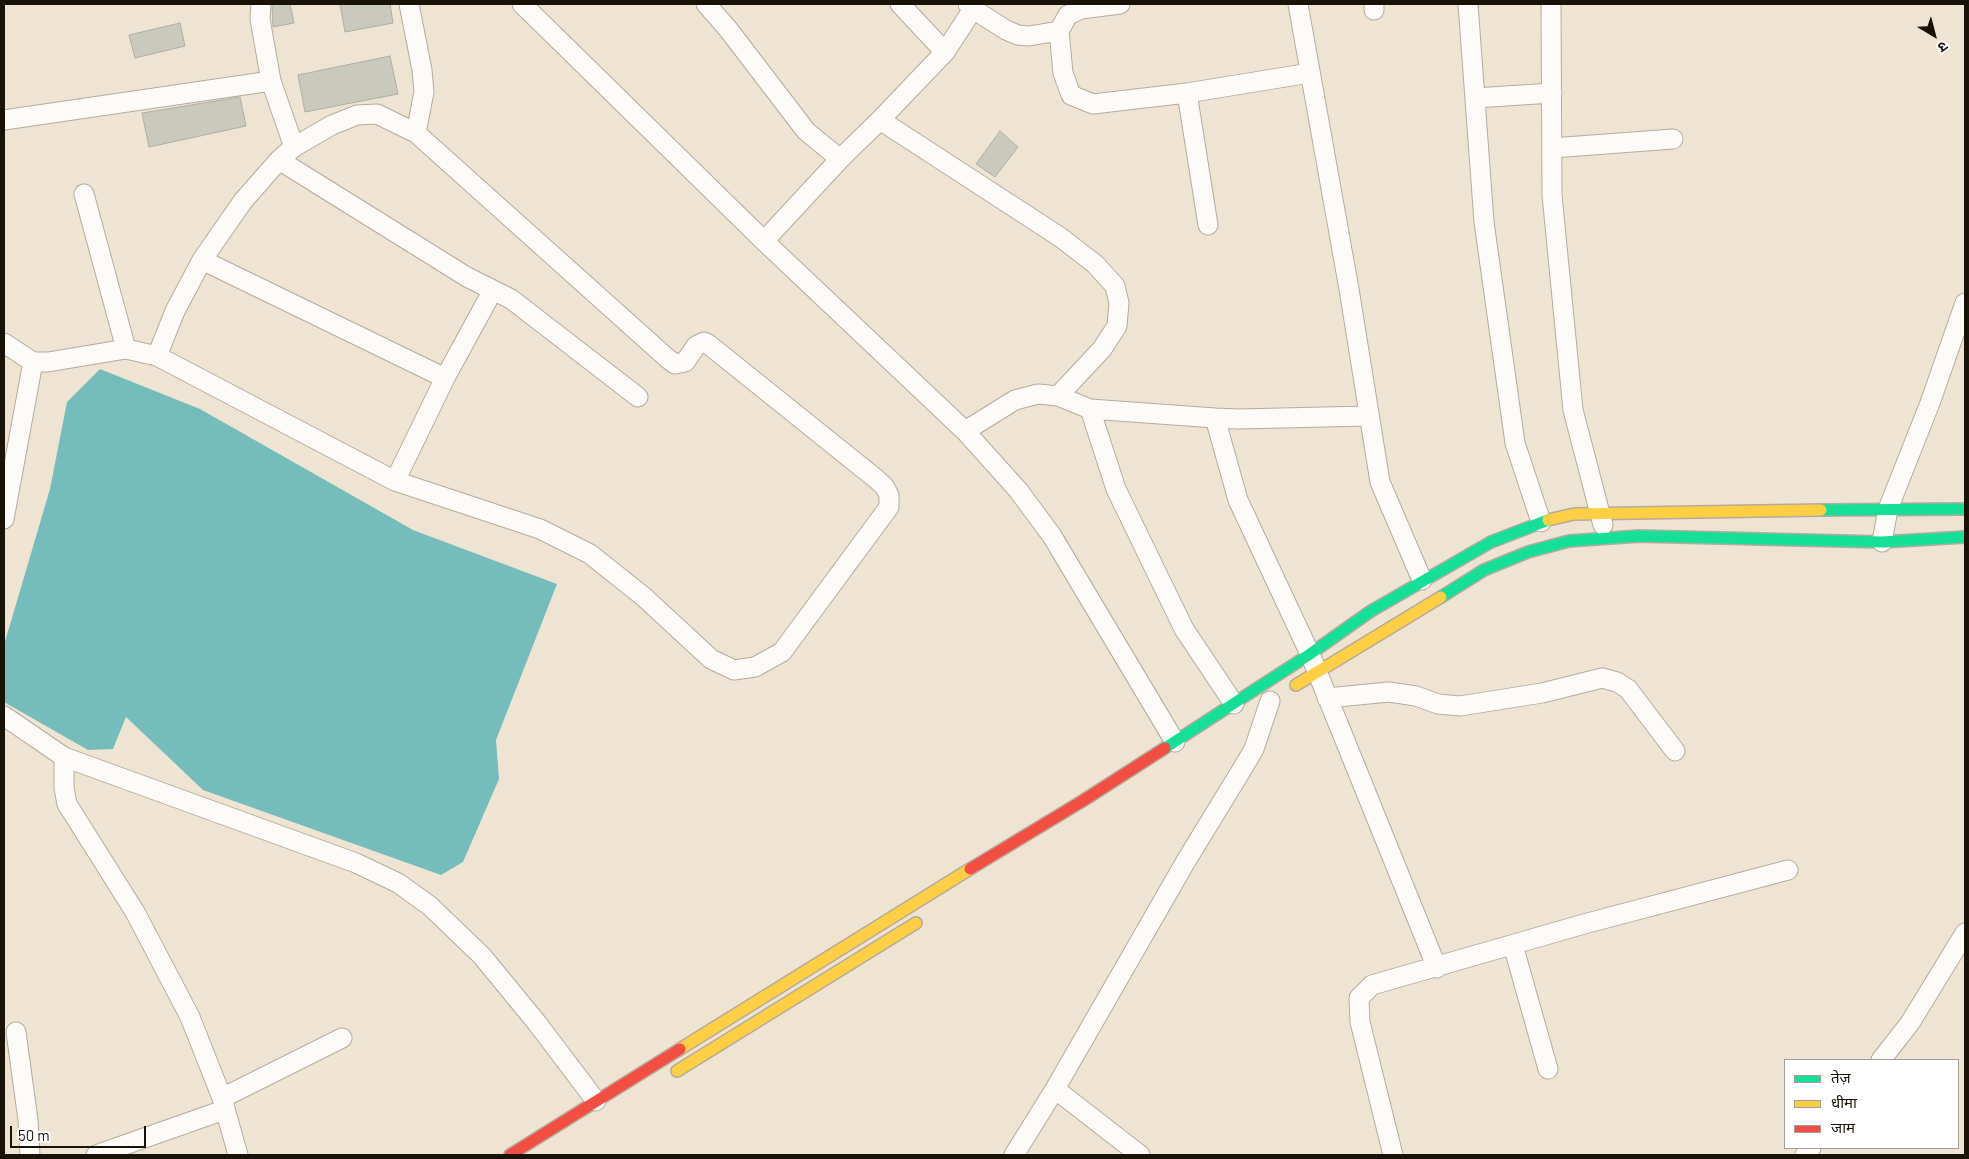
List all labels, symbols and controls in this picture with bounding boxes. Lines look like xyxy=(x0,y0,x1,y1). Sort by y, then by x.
north arrow xyxy=(1909,10,1959,60)
text: उ xyxy=(1935,38,1952,57)
legend xyxy=(1784,1059,1959,1149)
text: तेज़ xyxy=(1831,1068,1851,1086)
text: धीमा xyxy=(1831,1093,1857,1111)
scale bar xyxy=(12,1116,149,1148)
text: जाम xyxy=(1831,1118,1855,1136)
text: 50 m xyxy=(18,1126,50,1144)

